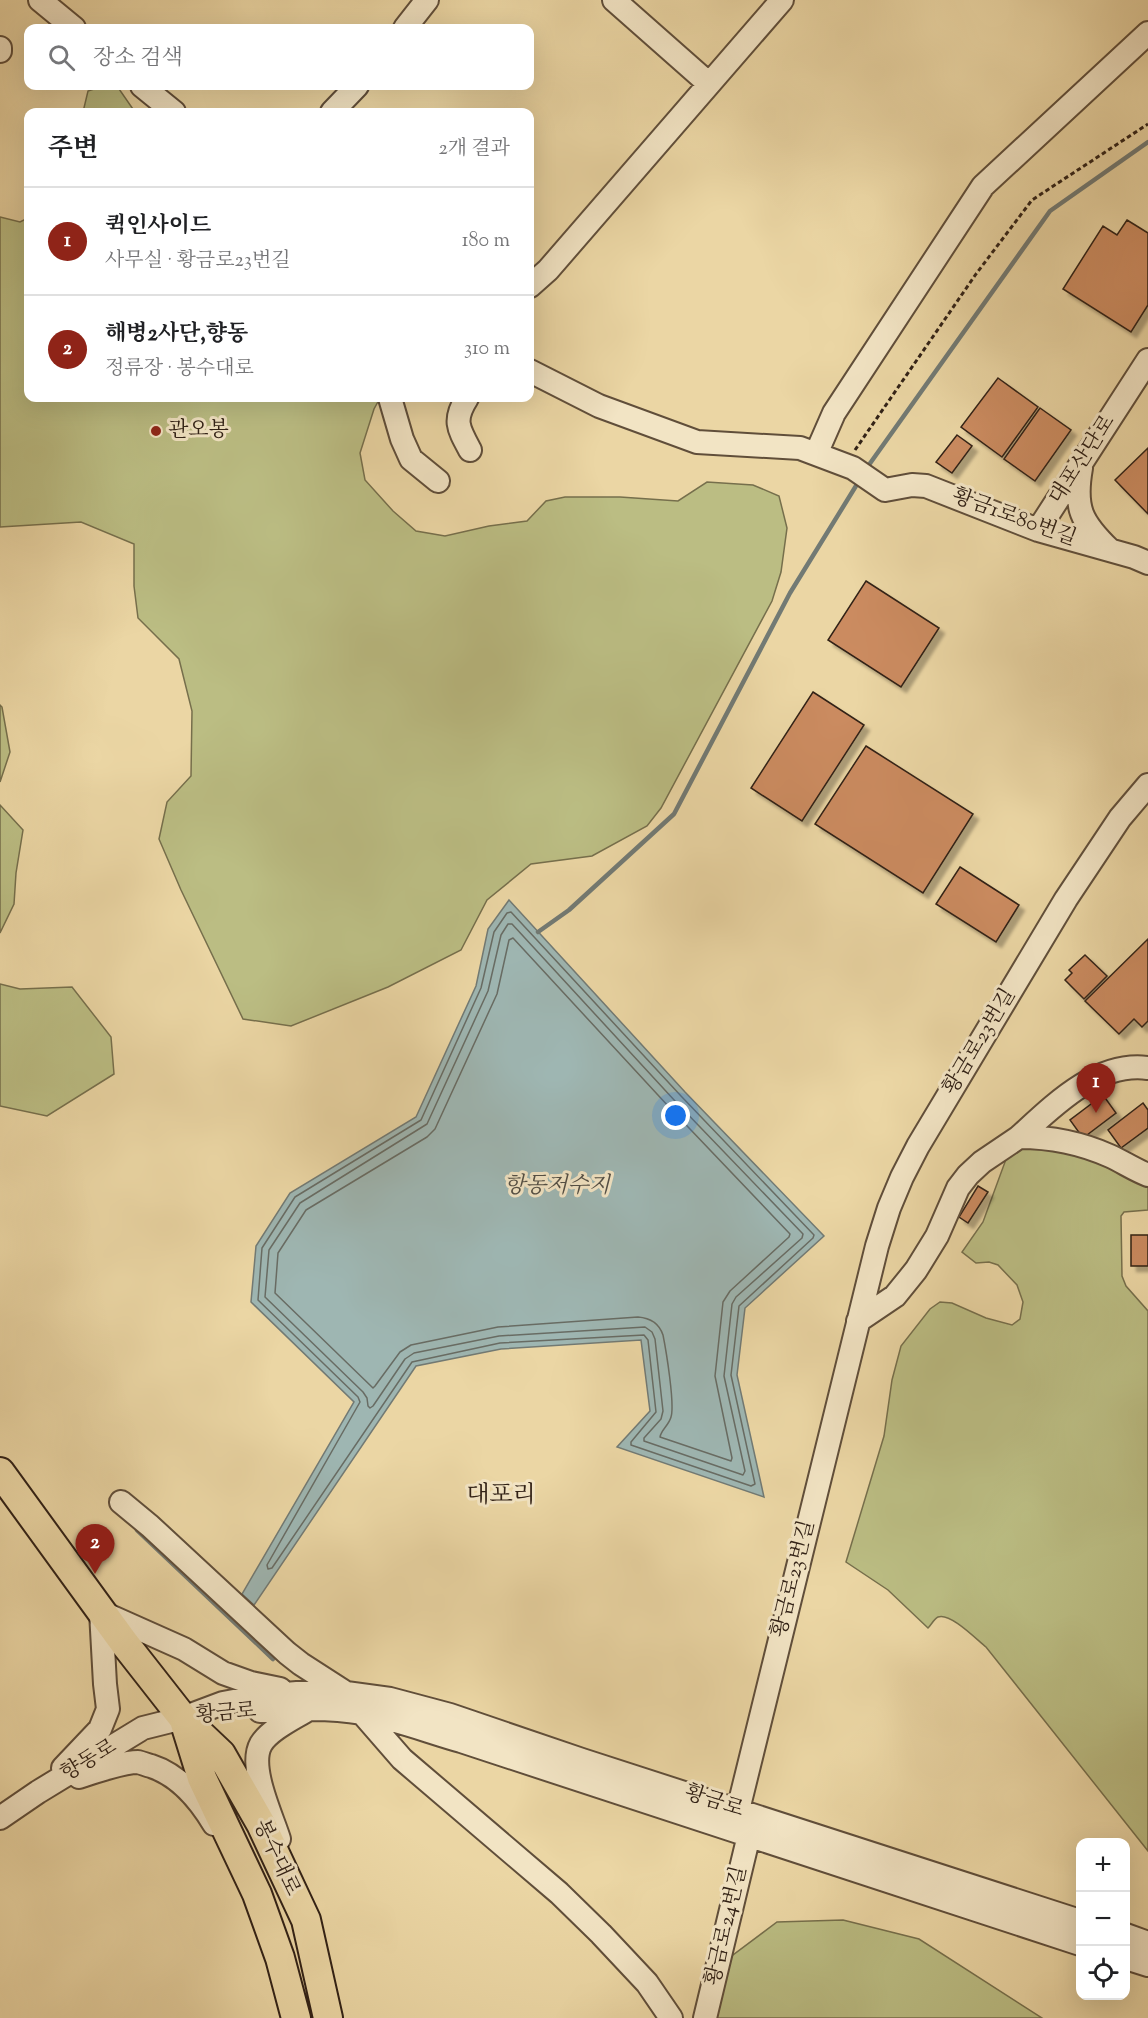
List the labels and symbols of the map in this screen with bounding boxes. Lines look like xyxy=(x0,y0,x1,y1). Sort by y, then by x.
street label: 대포산단로 xyxy=(1043,409,1123,511)
place label: 관오봉 xyxy=(168,416,229,446)
marker: 관오봉 xyxy=(149,424,163,438)
street label: 황금1로80번길 xyxy=(948,482,1080,554)
street label: 황금로23번길 xyxy=(936,983,1024,1101)
pin: 1 xyxy=(1076,1064,1116,1113)
your location xyxy=(661,1101,690,1130)
water label: 항동저수지 xyxy=(504,1171,612,1203)
district label: 대포리 xyxy=(466,1479,536,1513)
street label: 황금로23번길 xyxy=(765,1517,823,1641)
pin: 2 xyxy=(76,1524,115,1574)
street label: 황금로 xyxy=(194,1696,258,1732)
street label: 향동로 xyxy=(55,1732,123,1790)
street label: 황금로 xyxy=(680,1778,748,1826)
street label: 봉수대로 xyxy=(245,1815,307,1901)
street label: 황금로24번길 xyxy=(699,1863,755,1989)

